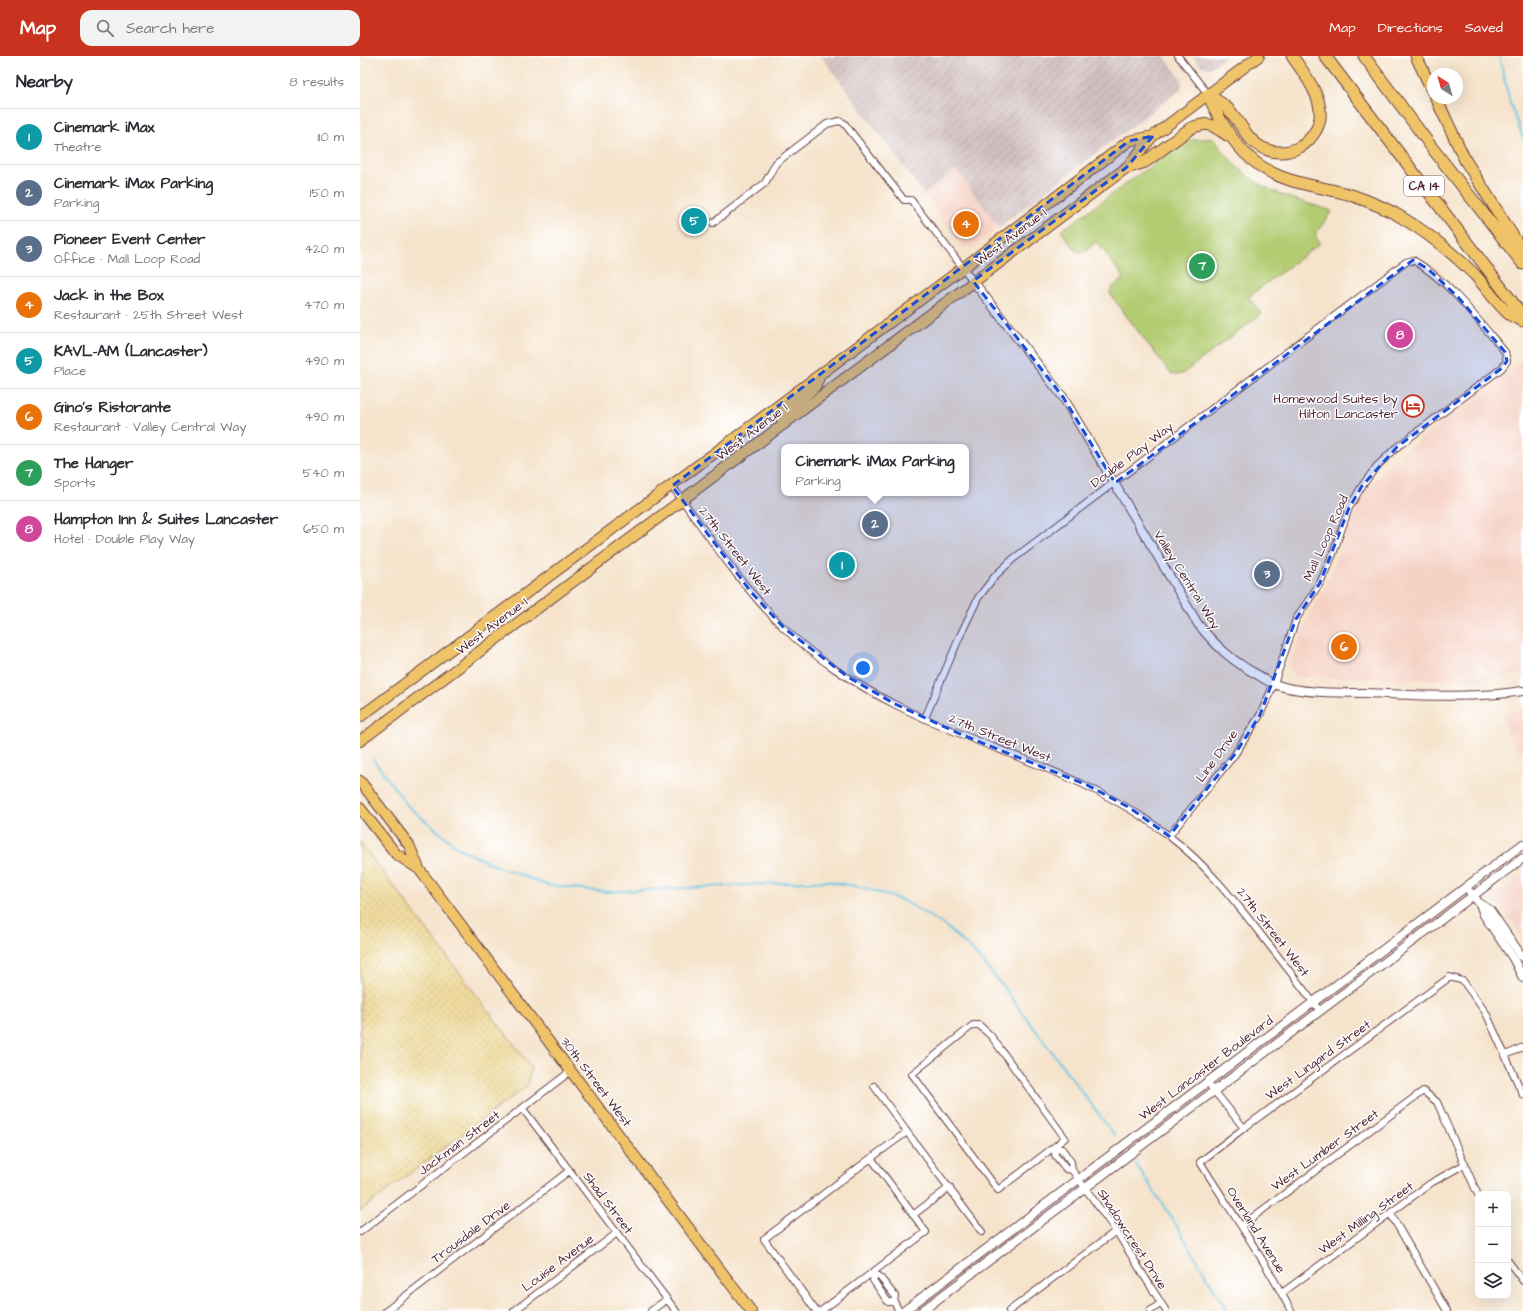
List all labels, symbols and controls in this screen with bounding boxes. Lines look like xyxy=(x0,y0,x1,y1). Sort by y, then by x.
search box xyxy=(80,10,360,46)
text: Map xyxy=(20,15,56,42)
icon: search xyxy=(94,17,116,39)
text: Search here xyxy=(126,18,215,39)
text: Map xyxy=(1329,18,1356,38)
text: Directions xyxy=(1378,18,1443,38)
text: Saved xyxy=(1465,18,1503,38)
north arrow xyxy=(1427,68,1463,104)
text: Nearby xyxy=(16,70,73,94)
text: 8 results xyxy=(289,73,344,91)
text: Cinemark iMax xyxy=(54,117,155,138)
text: 1 xyxy=(28,128,30,146)
text: 110 m xyxy=(317,128,344,146)
text: Theatre xyxy=(54,138,102,156)
text: Cinemark iMax Parking xyxy=(54,173,213,194)
road number: CA 14 xyxy=(1404,176,1444,196)
text: 2 xyxy=(25,184,33,202)
text: 150 m xyxy=(310,184,344,202)
text: Parking xyxy=(54,194,99,212)
street label: West Avenue I xyxy=(971,204,1051,270)
pin: 5 xyxy=(681,206,707,236)
pin: 4 xyxy=(953,209,979,239)
text: Pioneer Event Center xyxy=(54,229,205,250)
text: 3 xyxy=(26,240,32,258)
text: 420 m xyxy=(304,240,344,258)
text: Office · Mall Loop Road xyxy=(54,250,200,268)
pin: 7 xyxy=(1189,251,1215,281)
text: Jack in the Box xyxy=(54,285,164,306)
text: 4 xyxy=(25,296,33,314)
text: 470 m xyxy=(304,296,344,314)
text: Restaurant · 25th Street West xyxy=(54,306,243,324)
pin: 8 xyxy=(1387,320,1413,350)
text: KAVL-AM (Lancaster) xyxy=(54,341,208,362)
text: 5 xyxy=(24,352,34,370)
text: 490 m xyxy=(304,352,344,370)
text: Place xyxy=(54,362,86,380)
place label: Homewood Suites by Hilton Lancaster xyxy=(1273,390,1398,423)
hotel icon: Homewood Suites by Hilton Lancaster xyxy=(1400,393,1426,419)
text: Gino's Ristorante xyxy=(54,397,171,418)
street label: West Avenue I xyxy=(712,399,792,465)
text: 6 xyxy=(25,408,33,426)
text: 490 m xyxy=(304,408,344,426)
text: Restaurant · Valley Central Way xyxy=(54,418,246,436)
street label: Double Play Way xyxy=(1087,418,1178,493)
popup xyxy=(781,444,969,496)
text: Cinemark iMax Parking xyxy=(796,451,954,472)
text: The Hanger xyxy=(54,453,133,474)
text: 7 xyxy=(25,464,33,482)
text: 540 m xyxy=(302,464,344,482)
text: Parking xyxy=(796,472,841,490)
text: Sports xyxy=(54,474,96,492)
street label: Mall Loop Road xyxy=(1299,492,1353,584)
street label: 27th Street West xyxy=(694,503,776,600)
text: Hampton Inn & Suites Lancaster xyxy=(54,509,278,530)
pin: 2 xyxy=(862,509,888,539)
text: 8 xyxy=(25,520,33,538)
text: 650 m xyxy=(303,520,344,538)
street label: Valley Central Way xyxy=(1149,527,1225,633)
text: Hotel · Double Play Way xyxy=(54,530,195,548)
pin: 1 xyxy=(829,550,855,580)
pin: 3 xyxy=(1254,559,1280,589)
street label: West Avenue I xyxy=(452,593,532,659)
pin: 6 xyxy=(1331,632,1357,662)
your location xyxy=(853,658,873,678)
street label: 27th Street West xyxy=(946,709,1054,767)
street label: Line Drive xyxy=(1192,726,1242,786)
street label: 27th Street West xyxy=(1232,884,1314,981)
street label: West Lancaster Boulevard xyxy=(1135,1011,1277,1124)
street label: West Lingard Street xyxy=(1262,1015,1376,1105)
street label: 30th Street West xyxy=(556,1033,636,1131)
street label: West Lumber Street xyxy=(1268,1104,1383,1195)
street label: Jackman Street xyxy=(414,1106,504,1180)
street label: Shad Street xyxy=(579,1168,638,1238)
street label: West Milling Street xyxy=(1315,1177,1418,1259)
street label: Overland Avenue xyxy=(1222,1183,1290,1277)
street label: Shadowcrest Drive xyxy=(1093,1185,1171,1293)
map controls xyxy=(1475,1191,1511,1299)
button: + xyxy=(1475,1191,1511,1227)
street label: Trousdale Drive xyxy=(428,1196,514,1268)
button: − xyxy=(1475,1227,1511,1263)
street label: Louise Avenue xyxy=(518,1230,598,1296)
button: layers xyxy=(1475,1263,1511,1299)

